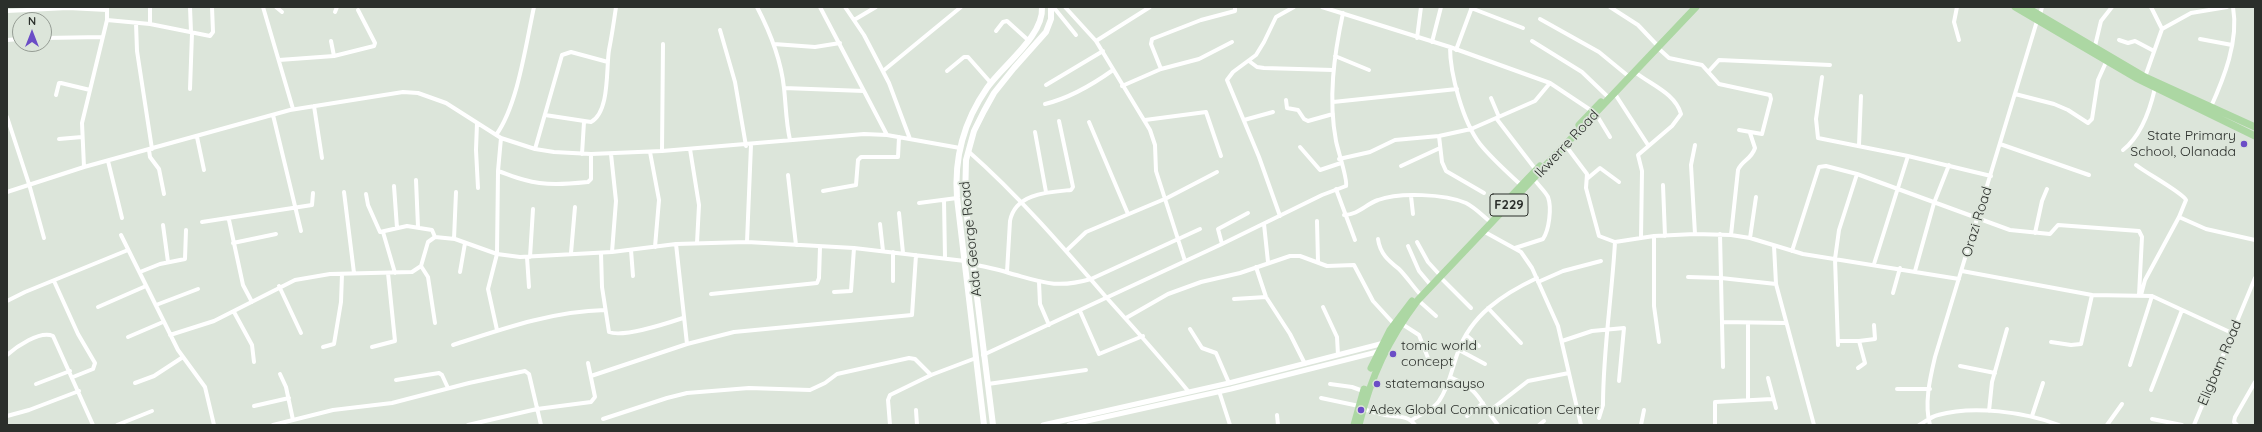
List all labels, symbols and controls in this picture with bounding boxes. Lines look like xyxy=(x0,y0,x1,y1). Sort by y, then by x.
north arrow xyxy=(12,12,52,52)
text: N xyxy=(28,14,36,28)
street label: Ikwerre Road xyxy=(1531,107,1603,181)
place label: State Primary School, Olanada xyxy=(2130,128,2236,160)
marker: State Primary School, Olanada xyxy=(2239,139,2249,149)
street label: Ada George Road xyxy=(957,180,985,298)
street label: Orazi Road xyxy=(1958,185,1996,259)
road number: F229 xyxy=(1490,194,1528,216)
street label: Eligbam Road xyxy=(2194,318,2246,408)
place label: tomic world concept xyxy=(1401,338,1477,370)
marker: tomic world concept xyxy=(1388,349,1398,359)
place label: statemansayso xyxy=(1385,376,1485,392)
marker: statemansayso xyxy=(1372,379,1382,389)
place label: Adex Global Communication Center xyxy=(1369,402,1599,418)
marker: Adex Global Communication Center xyxy=(1356,405,1366,415)

